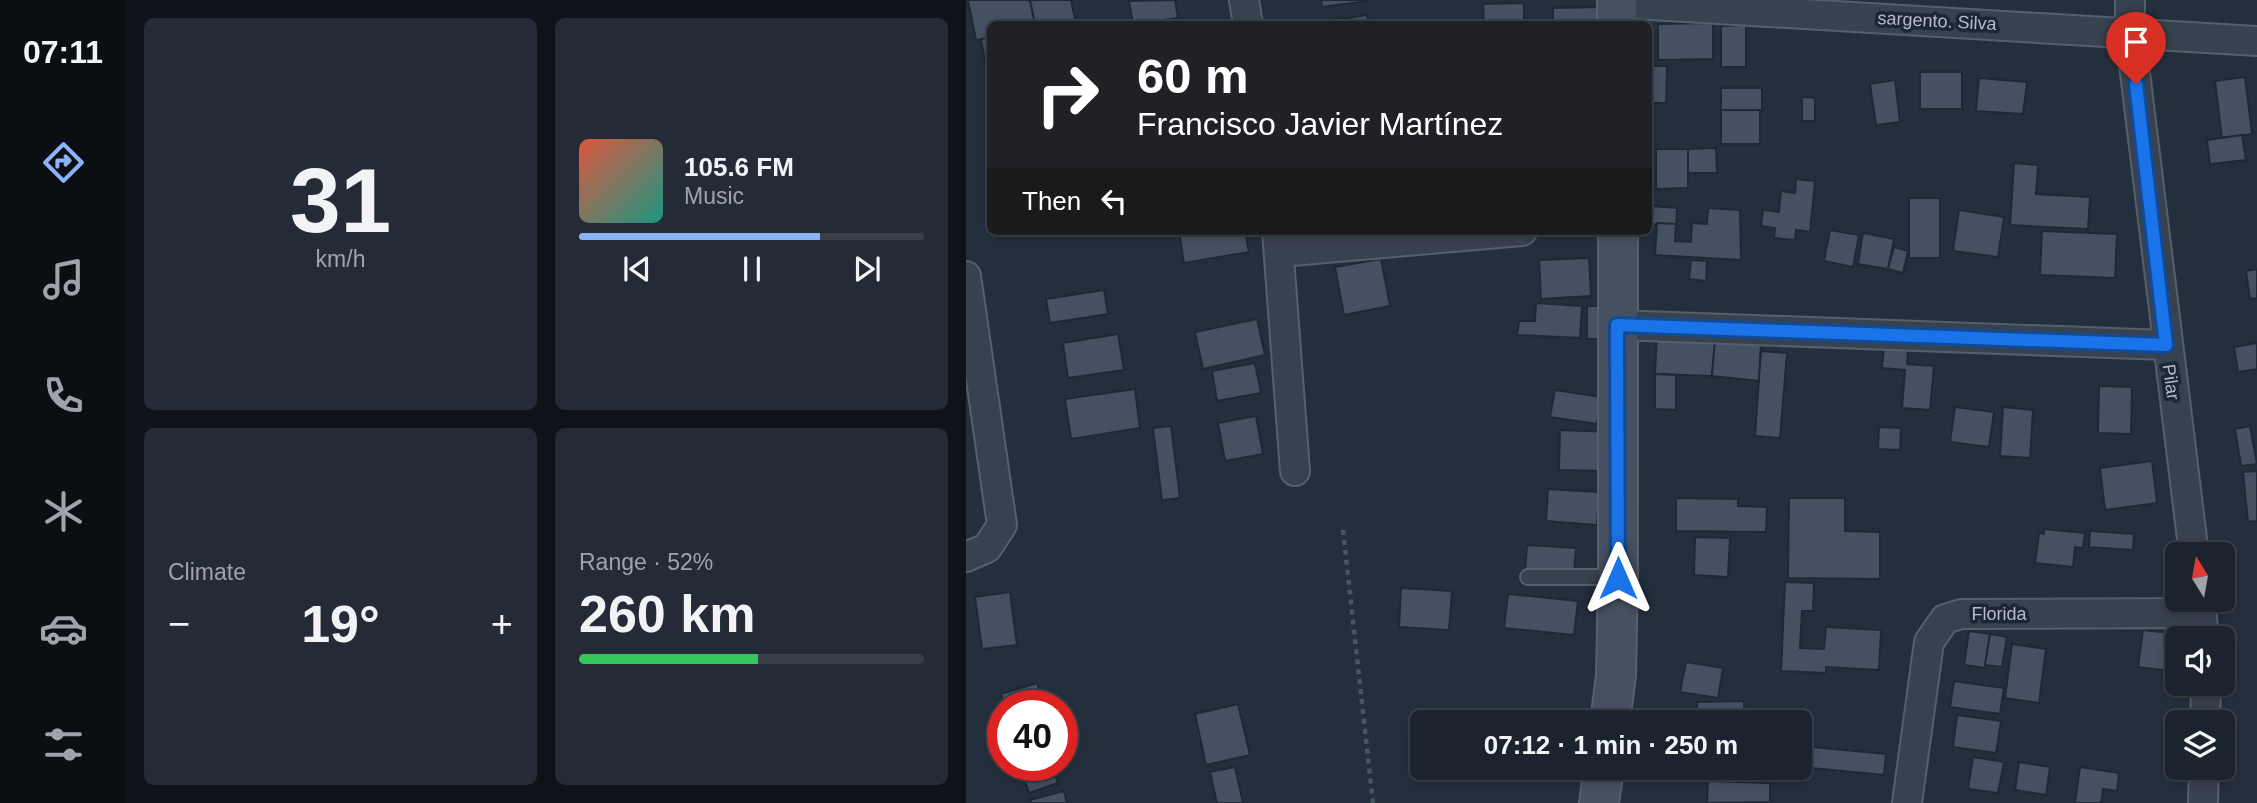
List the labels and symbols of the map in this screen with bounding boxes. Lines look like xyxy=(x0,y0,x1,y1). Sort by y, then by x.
street label: sargento. Silva xyxy=(1877,8,1998,34)
pin xyxy=(2106,12.0,2166,84)
street label: Pilar xyxy=(2159,363,2183,401)
position arrow xyxy=(1581,541,1655,615)
north arrow xyxy=(2165,542,2235,612)
street label: Florida xyxy=(1971,604,2027,624)
speed limit sign: 40 xyxy=(987,690,1078,781)

